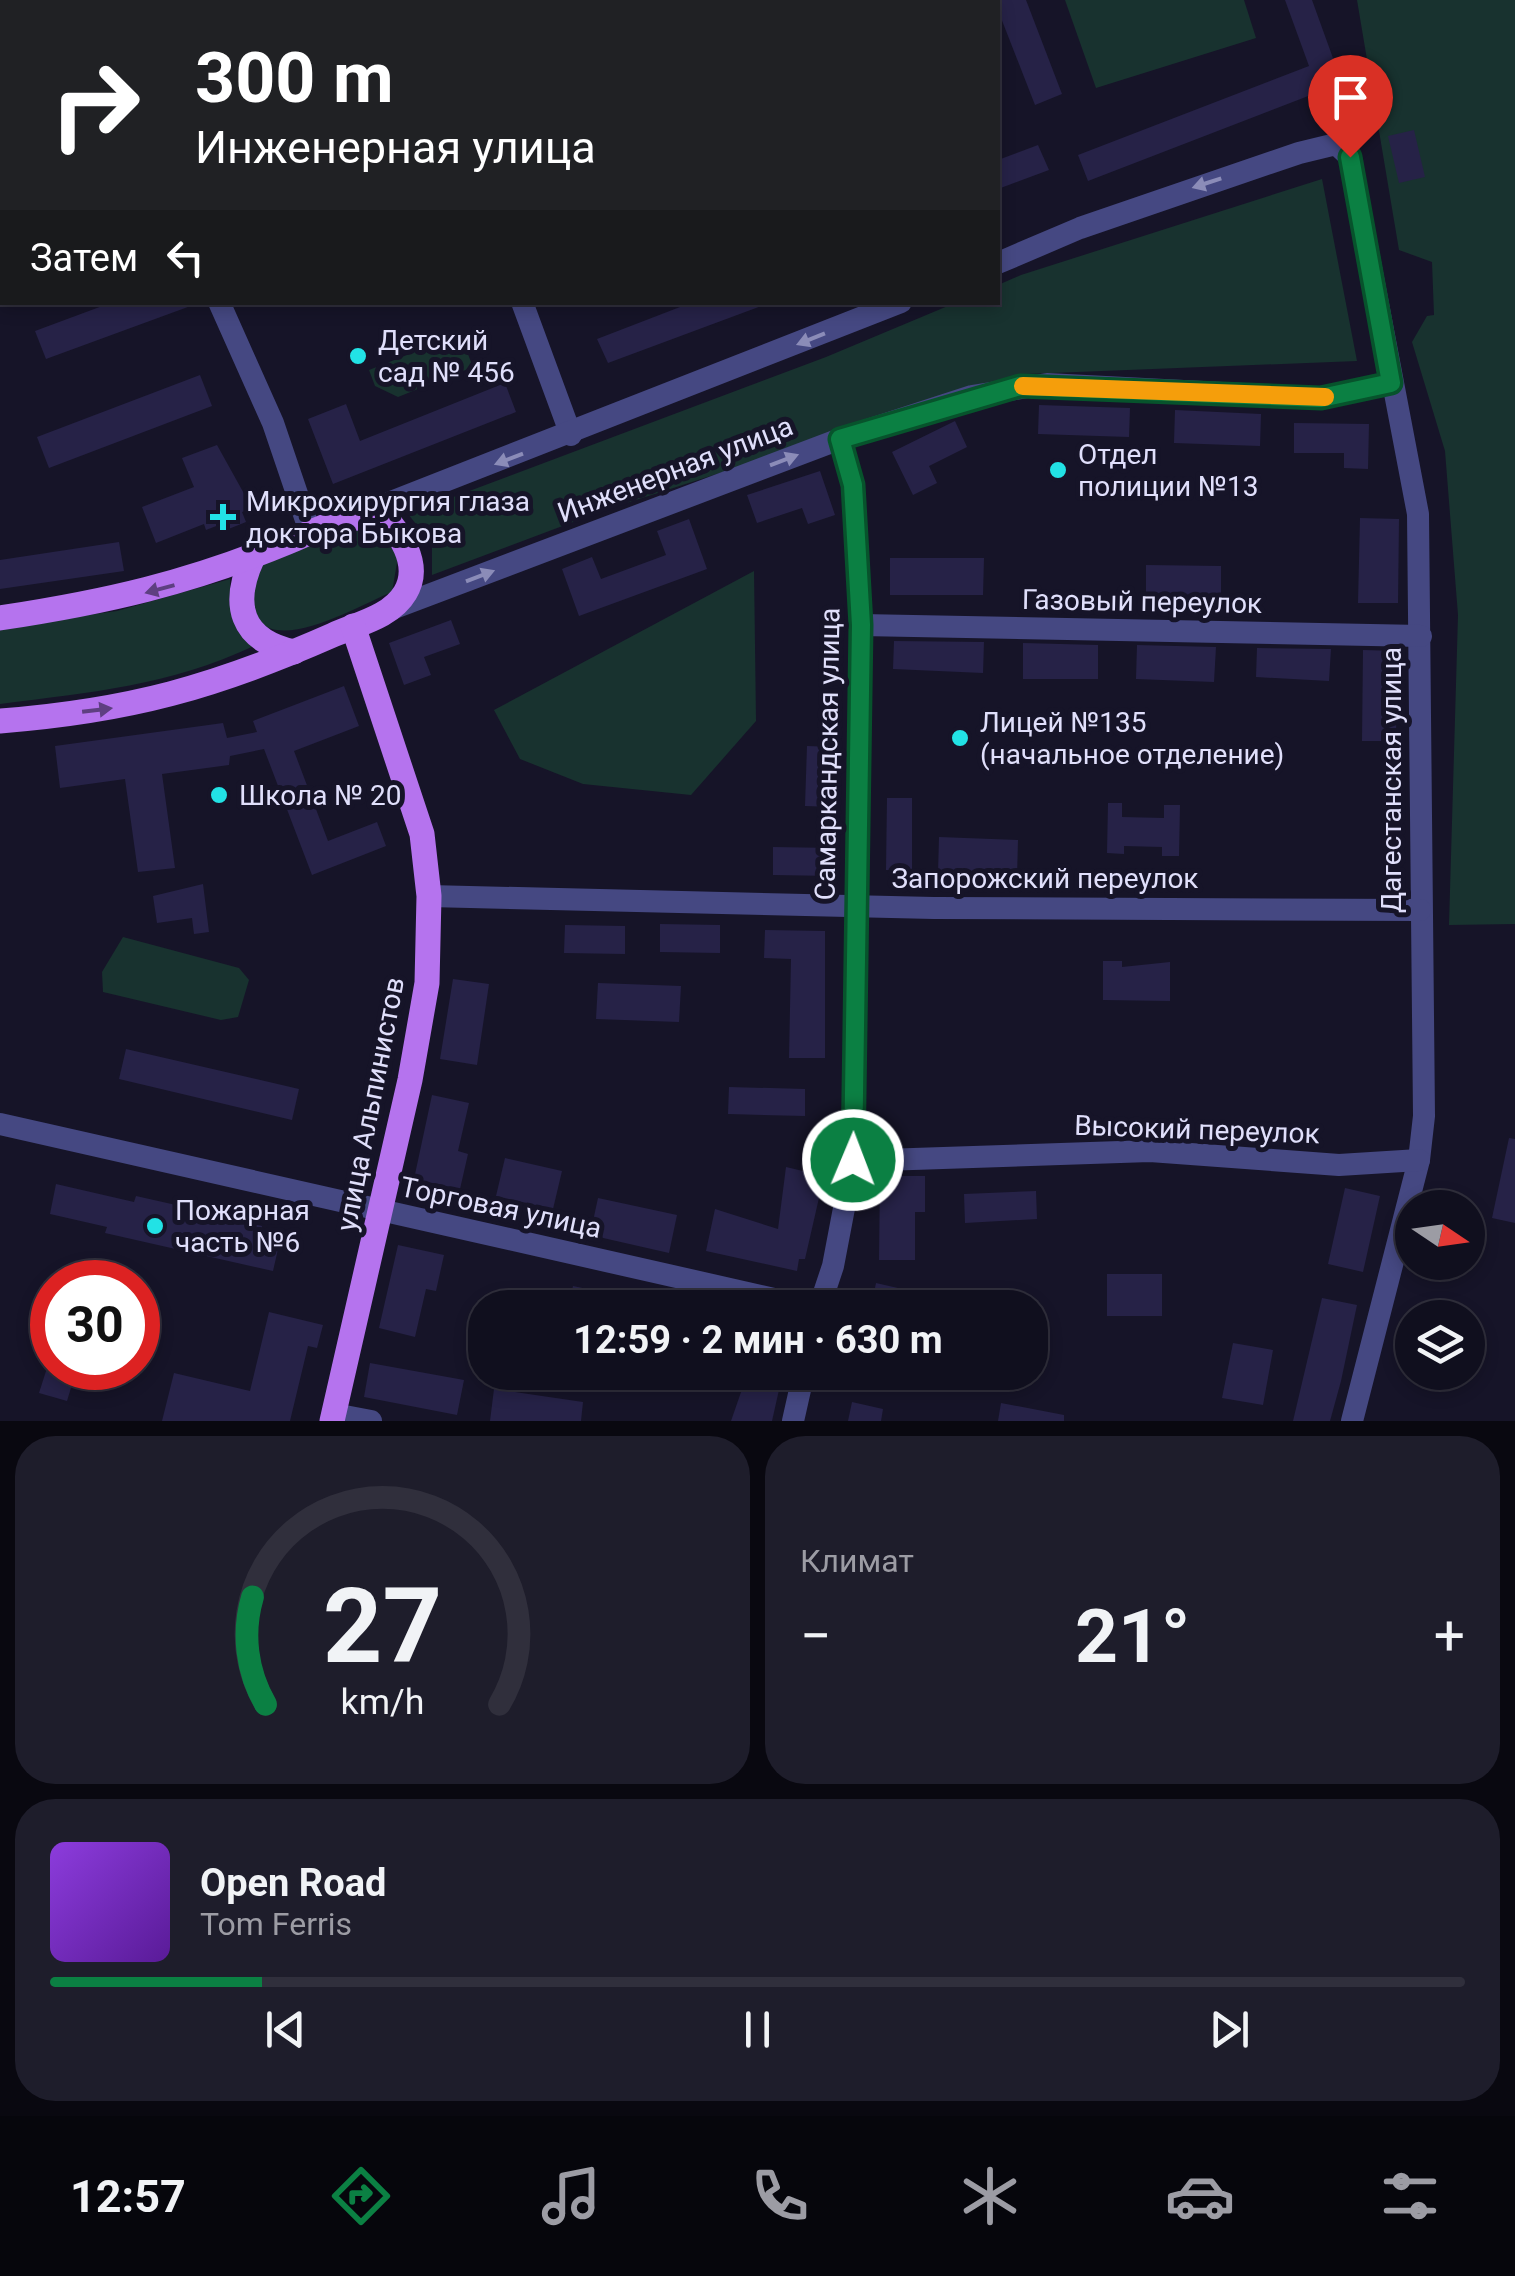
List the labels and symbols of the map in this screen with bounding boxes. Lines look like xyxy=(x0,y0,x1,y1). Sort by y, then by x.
pin xyxy=(1308,55,1393,158)
one-way arrow xyxy=(1191,177,1221,192)
place label: Детский сад № 456 xyxy=(378,324,515,389)
one-way arrow xyxy=(795,331,825,347)
marker: Детский сад № 456 xyxy=(347,345,369,367)
street label: Инженерная улица xyxy=(553,409,798,530)
place label: Отдел полиции №13 xyxy=(1078,438,1258,503)
one-way arrow xyxy=(493,451,523,467)
one-way arrow xyxy=(769,452,799,467)
marker: Отдел полиции №13 xyxy=(1047,459,1069,481)
place label: Микрохирургия глаза доктора Быкова xyxy=(246,485,530,550)
marker: Микрохирургия глаза доктора Быкова xyxy=(210,504,236,530)
one-way arrow xyxy=(466,567,496,583)
one-way arrow xyxy=(145,581,176,597)
street label: Газовый переулок xyxy=(1022,583,1262,620)
street label: Самаркандская улица xyxy=(808,607,847,901)
street label: Дагестанская улица xyxy=(1375,647,1408,913)
one-way arrow xyxy=(81,702,113,718)
place label: Лицей №135 (начальное отделение) xyxy=(980,706,1284,771)
marker: Лицей №135 (начальное отделение) xyxy=(949,727,971,749)
place label: Школа № 20 xyxy=(239,779,402,812)
marker: Школа № 20 xyxy=(208,784,230,806)
street label: Запорожский переулок xyxy=(891,862,1199,895)
street label: улица Альпинистов xyxy=(330,974,411,1234)
position arrow xyxy=(801,1108,905,1212)
street label: Высокий переулок xyxy=(1074,1109,1320,1150)
street label: Торговая улица xyxy=(397,1170,605,1245)
north arrow xyxy=(1395,1190,1485,1280)
place label: Пожарная часть №6 xyxy=(175,1194,310,1259)
marker: Пожарная часть №6 xyxy=(144,1215,166,1237)
speed limit sign: 30 xyxy=(30,1260,160,1390)

